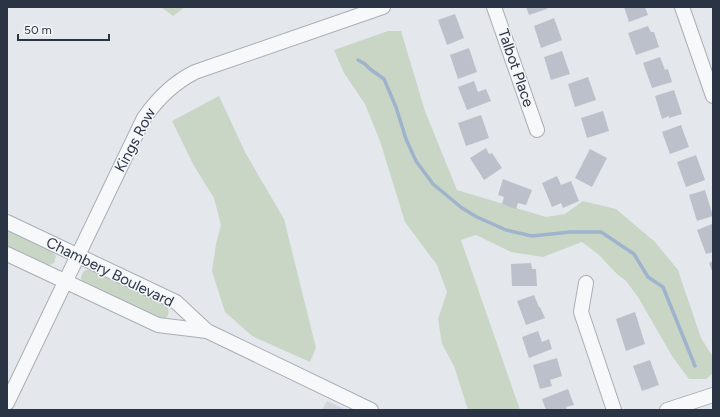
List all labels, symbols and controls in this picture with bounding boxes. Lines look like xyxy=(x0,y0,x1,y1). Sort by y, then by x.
scale bar xyxy=(18,16,109,42)
text: 50 m xyxy=(24,23,52,37)
street label: Talbot Place xyxy=(494,27,538,109)
street label: Kings Row xyxy=(111,105,160,175)
street label: Chambery Boulevard xyxy=(43,233,177,311)

